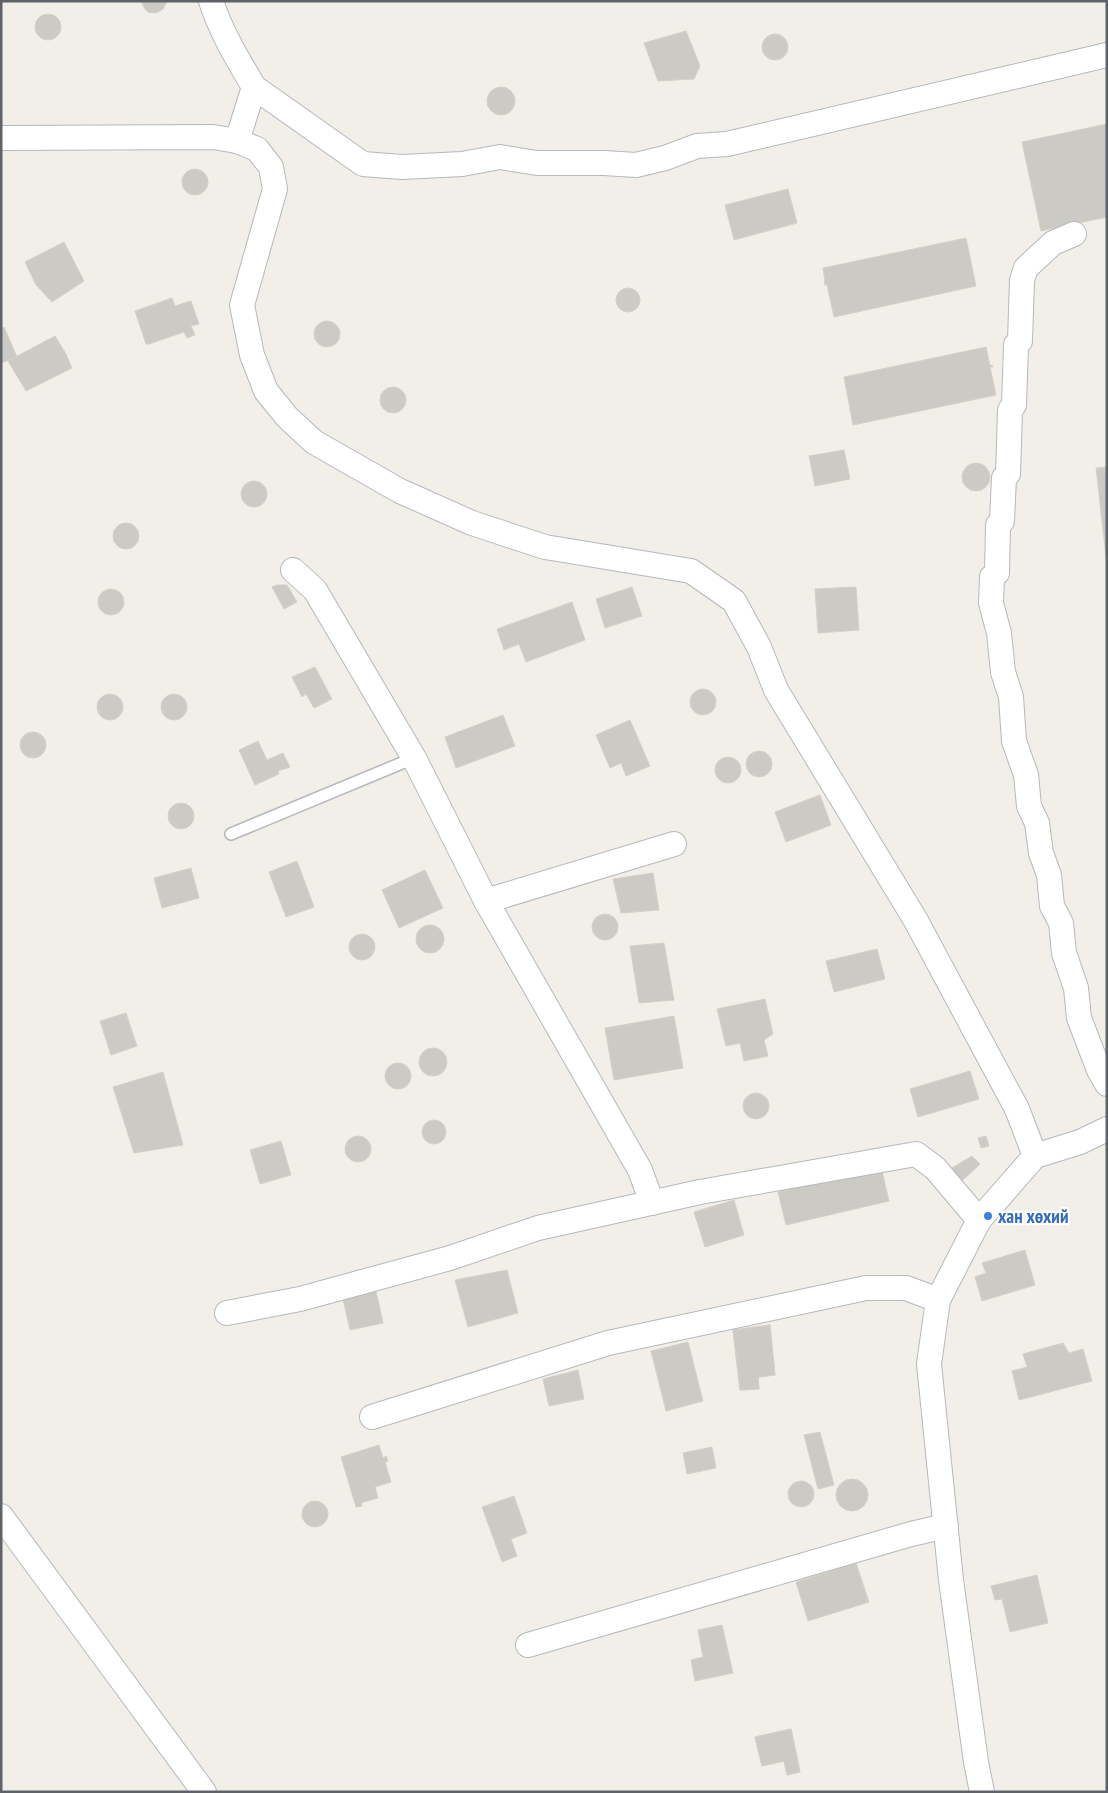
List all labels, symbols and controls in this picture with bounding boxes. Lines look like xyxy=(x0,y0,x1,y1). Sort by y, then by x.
place label: хан хөхий xyxy=(998,1204,1068,1228)
marker: хан хөхий xyxy=(982,1210,994,1222)

